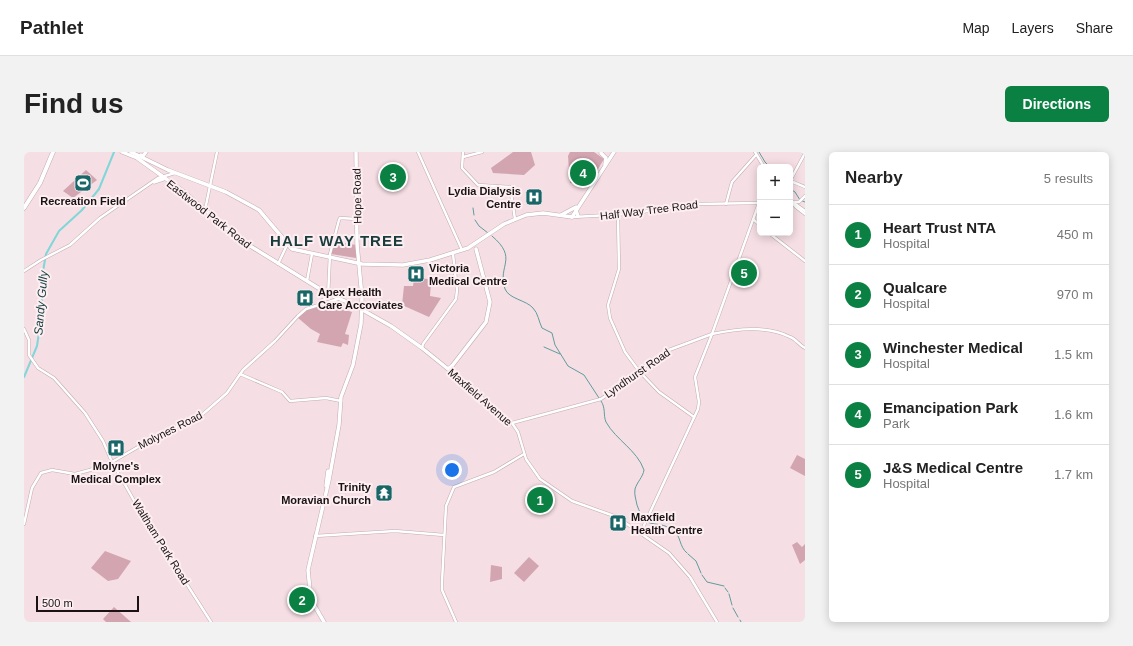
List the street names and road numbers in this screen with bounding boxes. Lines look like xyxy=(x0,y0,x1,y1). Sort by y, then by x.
street label: Hope Road xyxy=(351,168,363,224)
street label: Eastwood Park Road xyxy=(165,177,253,251)
street label: Half Way Tree Road xyxy=(599,198,699,222)
street label: Lyndhurst Road xyxy=(602,346,672,400)
street label: Maxfield Avenue xyxy=(446,366,514,428)
street label: Molynes Road xyxy=(136,409,204,451)
street label: Waltham Park Road xyxy=(130,497,192,587)

